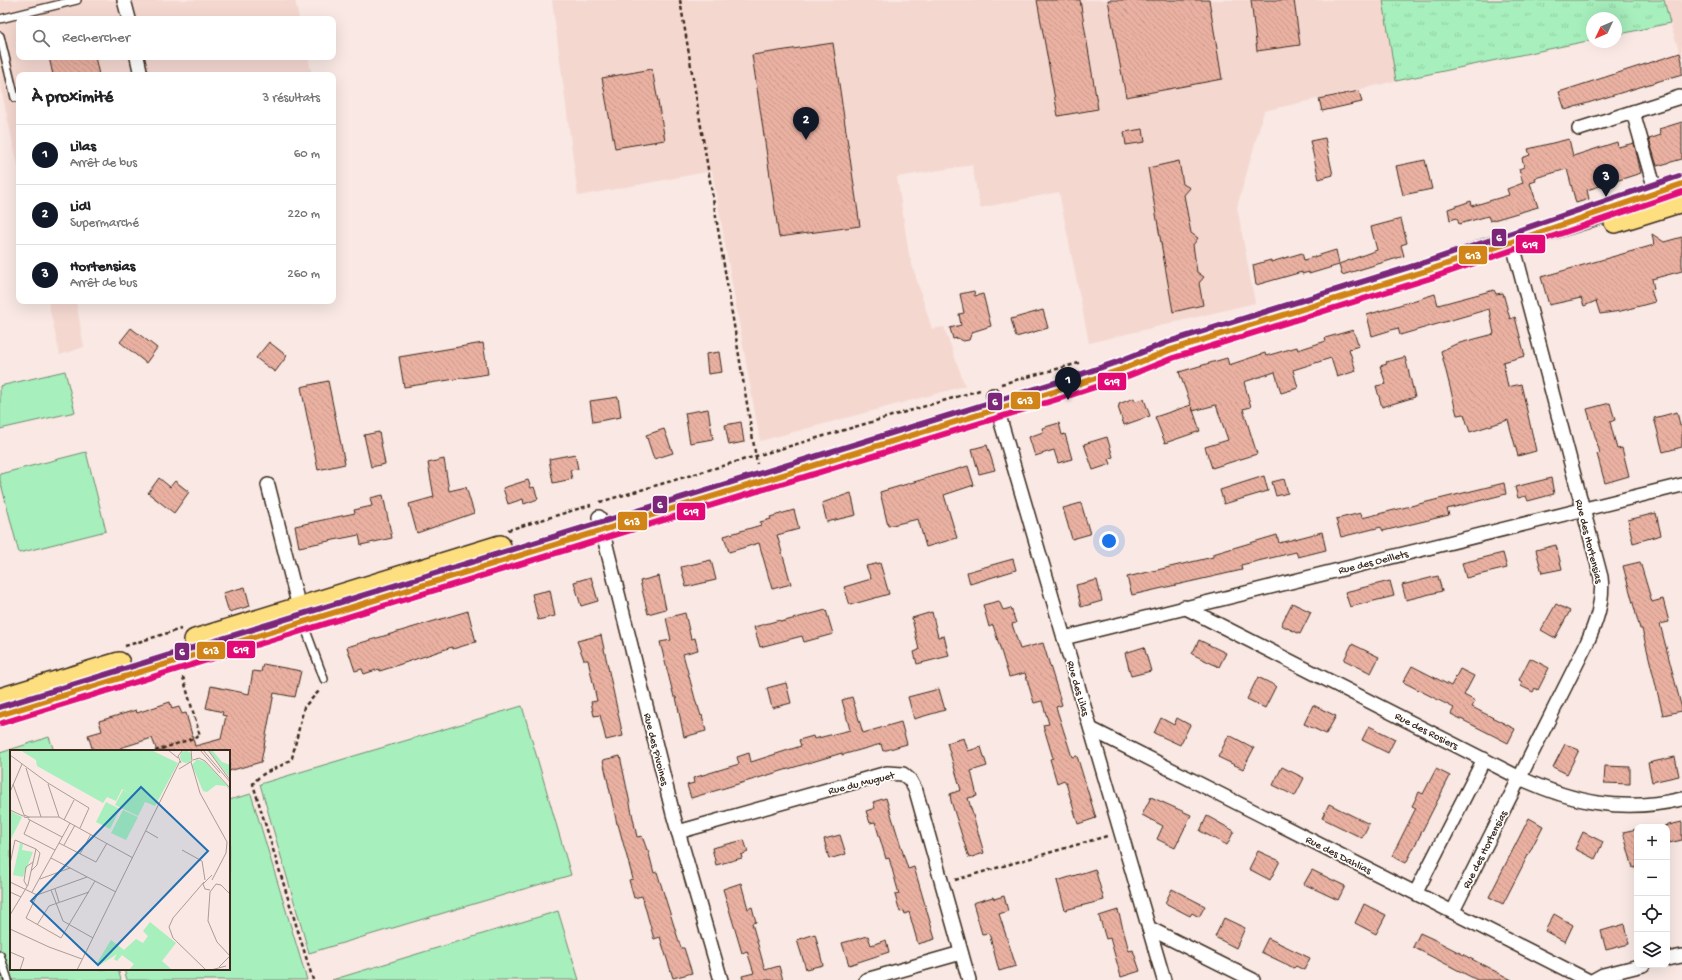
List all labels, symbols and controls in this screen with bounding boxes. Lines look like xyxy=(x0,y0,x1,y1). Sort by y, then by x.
north arrow xyxy=(1586,12,1622,48)
search box xyxy=(16,16,336,60)
icon: search xyxy=(30,27,52,49)
text: Rechercher xyxy=(62,29,130,47)
text: À proximité xyxy=(32,88,113,108)
text: 3 résultats xyxy=(262,91,320,106)
pin: 2 xyxy=(793,107,819,140)
text: Lilas xyxy=(70,138,96,156)
text: 1 xyxy=(42,147,48,162)
text: 60 m xyxy=(294,147,320,162)
text: Arrêt de bus xyxy=(70,156,137,171)
pin: 3 xyxy=(1593,164,1619,197)
text: Lidl xyxy=(70,198,91,216)
text: 2 xyxy=(42,207,48,222)
text: 220 m xyxy=(288,207,320,222)
text: Supermarché xyxy=(70,216,139,231)
line badge: 6 xyxy=(1491,228,1507,247)
text: 6 xyxy=(1496,233,1502,245)
line badge: 619 xyxy=(1515,234,1546,254)
text: 619 xyxy=(1522,240,1538,252)
line badge: 613 xyxy=(1458,245,1488,265)
text: 613 xyxy=(1465,251,1481,263)
text: Hortensias xyxy=(70,258,135,276)
text: 3 xyxy=(42,267,48,282)
text: 260 m xyxy=(287,267,320,282)
text: Arrêt de bus xyxy=(70,276,137,291)
pin: 1 xyxy=(1055,367,1081,400)
line badge: 619 xyxy=(1097,372,1127,391)
text: 619 xyxy=(1104,377,1120,389)
line badge: 613 xyxy=(1010,391,1041,410)
line badge: 6 xyxy=(987,392,1003,411)
text: 613 xyxy=(1017,396,1033,408)
text: 6 xyxy=(992,397,998,409)
line badge: 6 xyxy=(652,495,668,514)
street label: Rue des Hortensias xyxy=(1572,498,1604,586)
text: 6 xyxy=(657,500,663,512)
line badge: 619 xyxy=(676,502,706,521)
text: 619 xyxy=(683,507,699,519)
line badge: 613 xyxy=(617,511,648,531)
text: 613 xyxy=(624,517,640,529)
your location xyxy=(1099,531,1119,551)
street label: Rue des Oeillets xyxy=(1337,548,1411,577)
line badge: 619 xyxy=(226,640,256,659)
line badge: 613 xyxy=(196,641,226,660)
line badge: 6 xyxy=(174,642,190,661)
text: 619 xyxy=(233,645,249,657)
text: 613 xyxy=(203,646,219,658)
text: 6 xyxy=(179,647,185,659)
street label: Rue des Lilas xyxy=(1063,660,1091,718)
street label: Rue des Rosiers xyxy=(1392,711,1461,753)
street label: Rue des Pivoines xyxy=(640,712,670,788)
inset map xyxy=(10,750,230,970)
street label: Rue du Muguet xyxy=(827,770,897,798)
street label: Rue des Hortensias xyxy=(1461,808,1511,891)
map controls xyxy=(1634,824,1670,968)
button: + xyxy=(1634,824,1670,860)
street label: Rue des Dahlias xyxy=(1303,834,1374,878)
button: − xyxy=(1634,860,1670,896)
button: locate xyxy=(1634,896,1670,932)
button: layers xyxy=(1634,932,1670,968)

